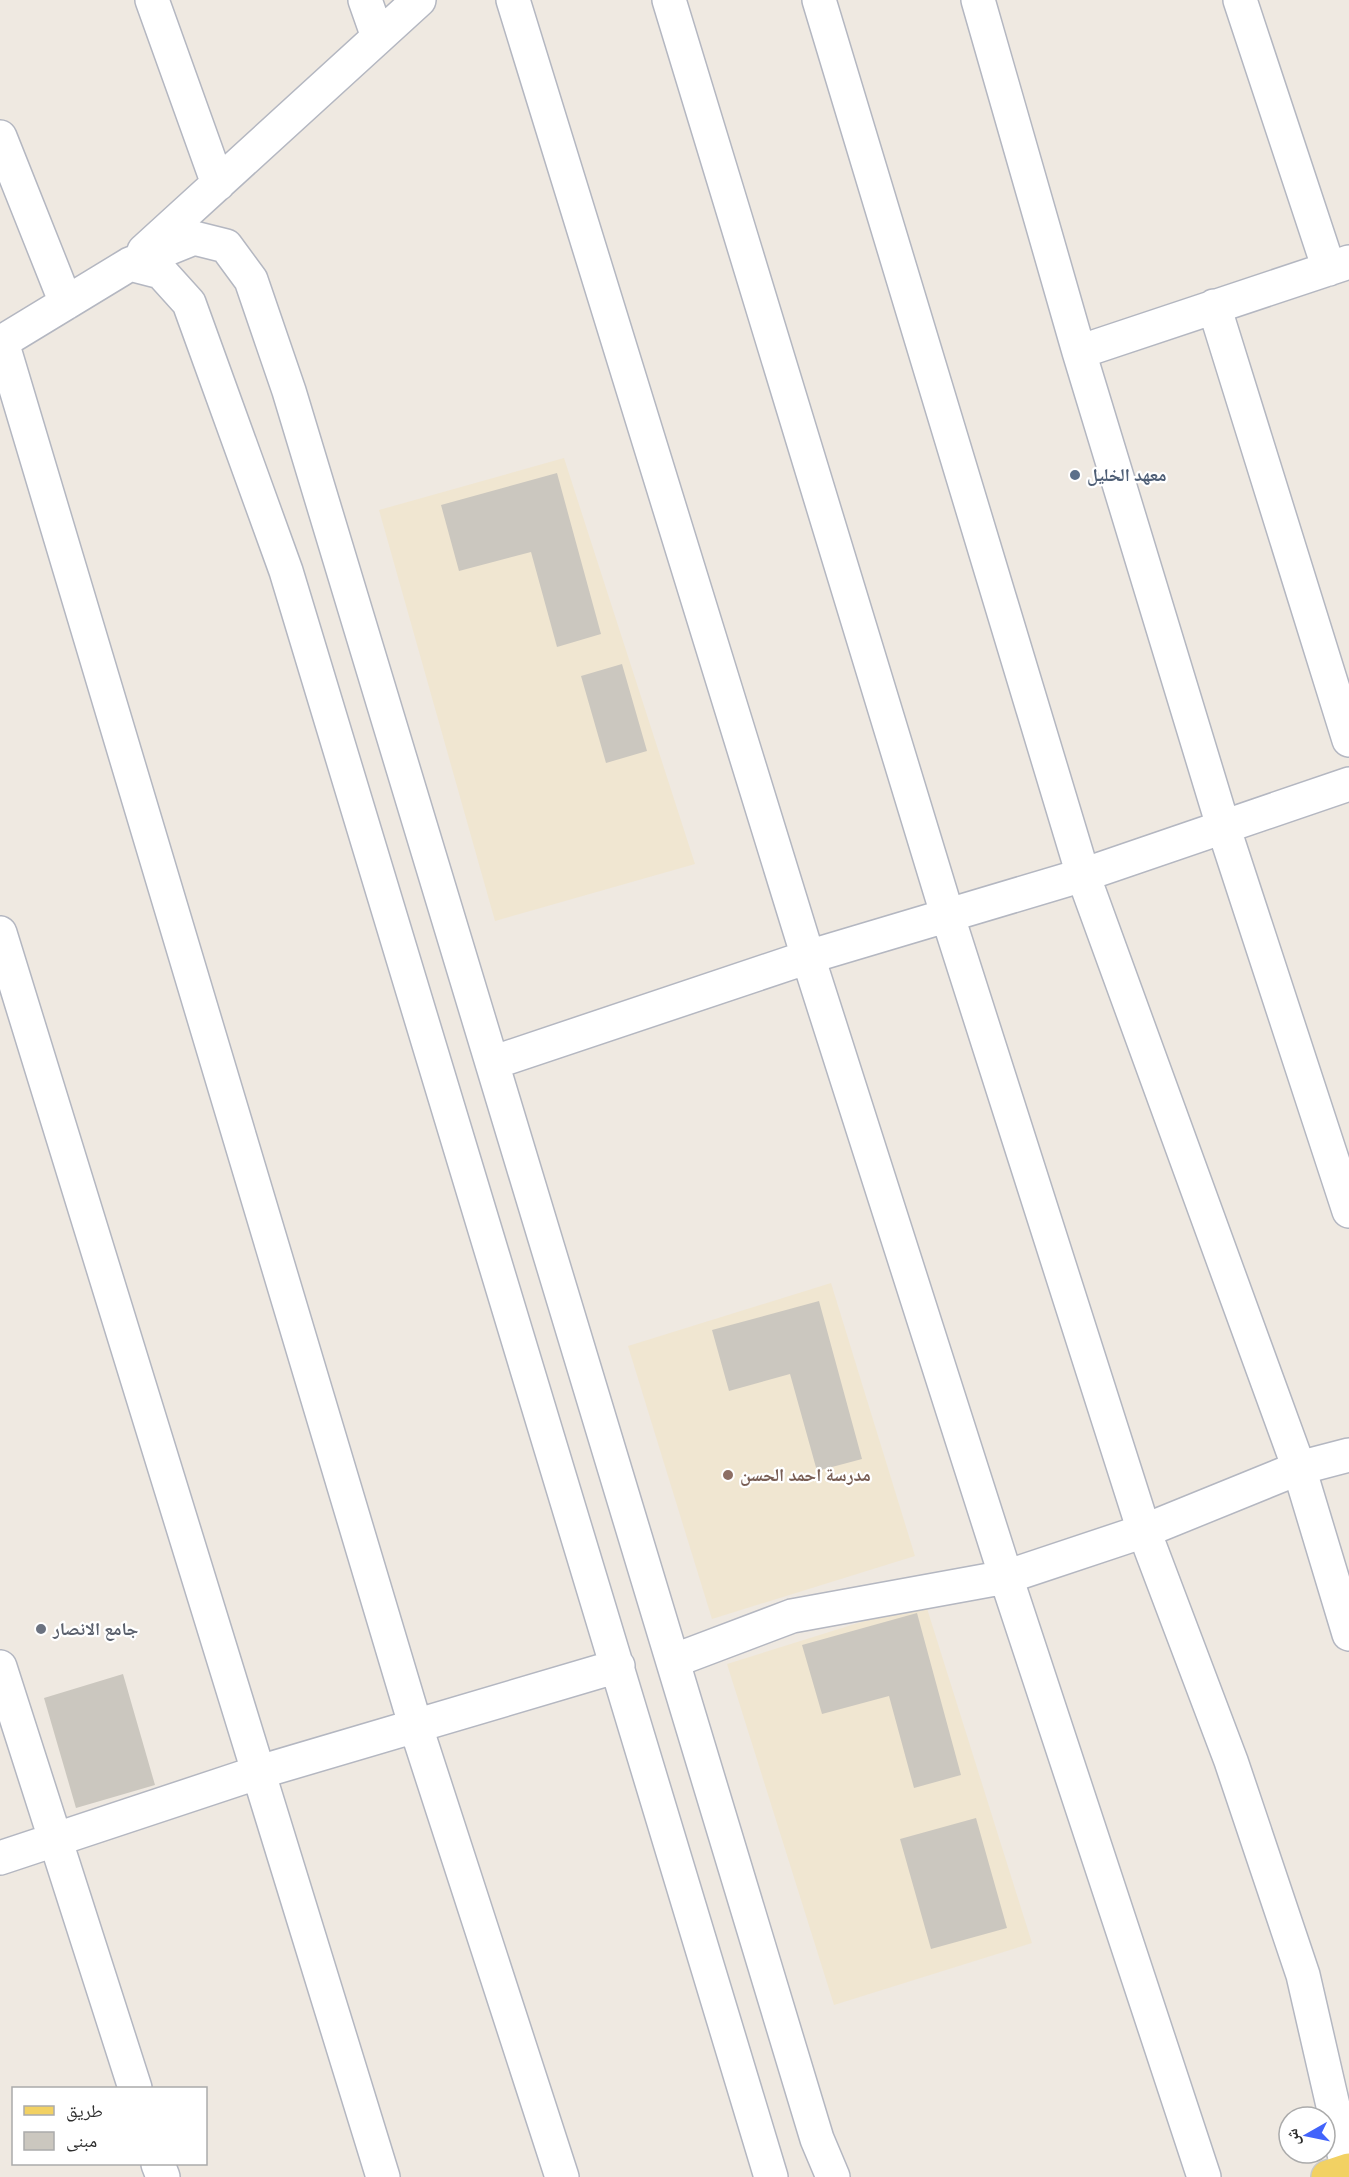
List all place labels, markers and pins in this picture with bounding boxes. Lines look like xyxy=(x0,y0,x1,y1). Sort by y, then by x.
place label: معهد الخليل xyxy=(1087,464,1167,486)
marker: معهد الخليل xyxy=(1068,468,1082,482)
place label: مدرسة احمد الحسن xyxy=(740,1464,871,1486)
marker: مدرسة احمد الحسن xyxy=(721,1468,735,1482)
place label: جامع الانصار xyxy=(52,1618,139,1641)
marker: جامع الانصار xyxy=(34,1622,48,1636)

